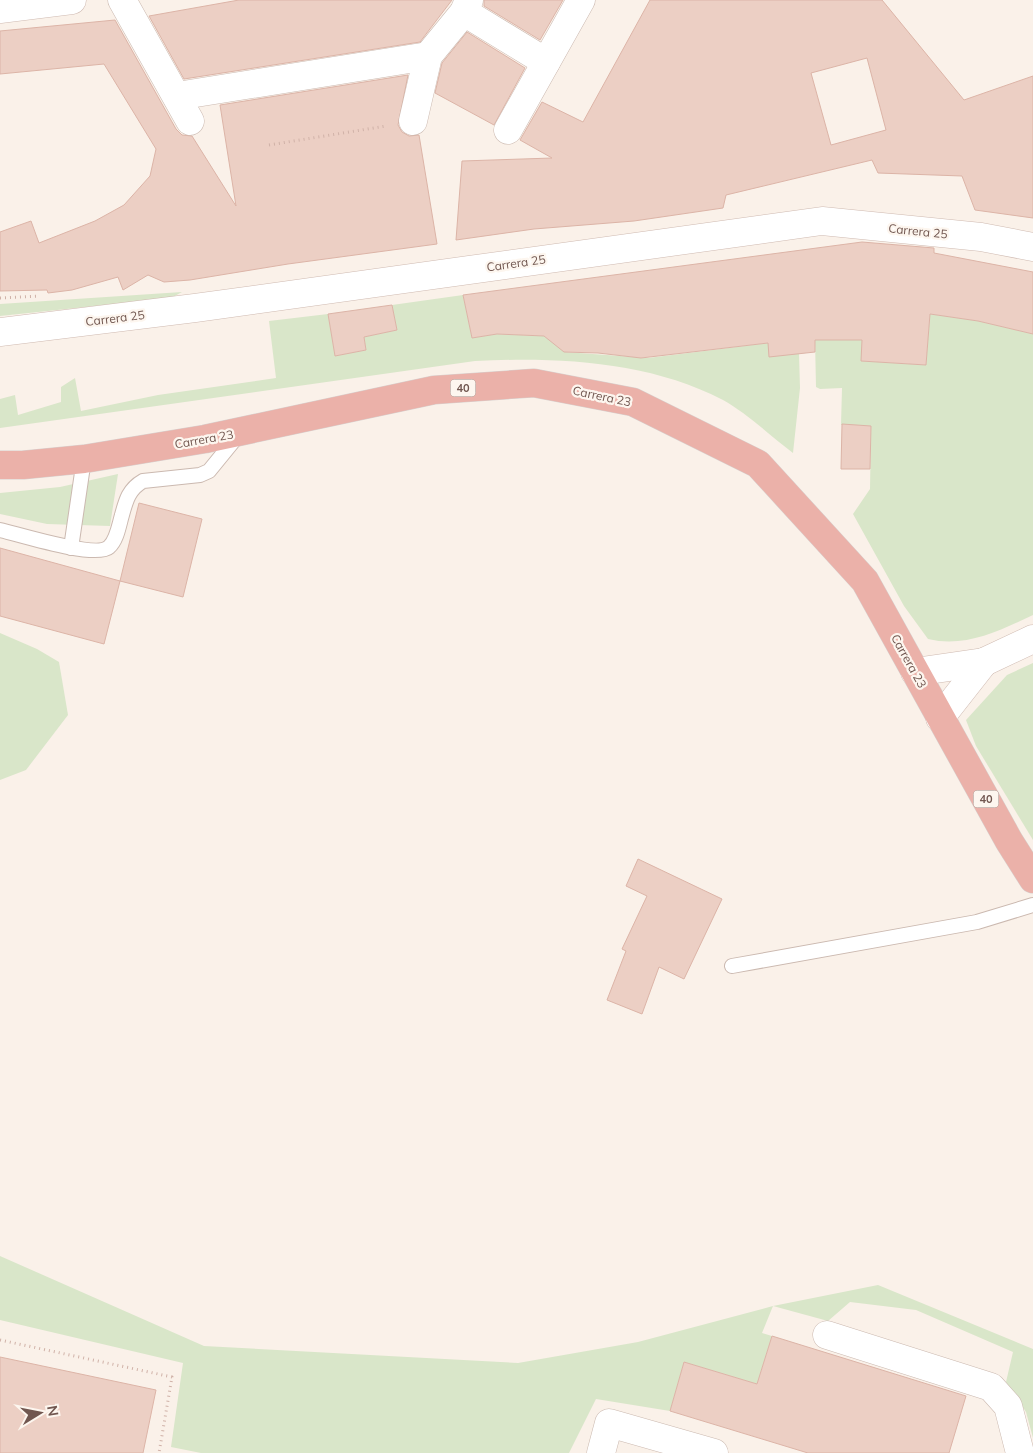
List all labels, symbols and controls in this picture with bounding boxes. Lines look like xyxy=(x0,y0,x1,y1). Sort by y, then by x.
street label: Carrera 25 xyxy=(888,220,948,242)
street label: Carrera 25 xyxy=(486,251,546,275)
street label: Carrera 25 xyxy=(85,307,145,329)
road number: 40 xyxy=(450,379,476,396)
street label: Carrera 23 xyxy=(571,382,633,410)
street label: Carrera 23 xyxy=(173,426,235,452)
street label: Carrera 23 xyxy=(888,631,930,691)
road number: 40 xyxy=(974,791,998,808)
north arrow xyxy=(15,1388,65,1438)
text: N xyxy=(43,1404,63,1418)

